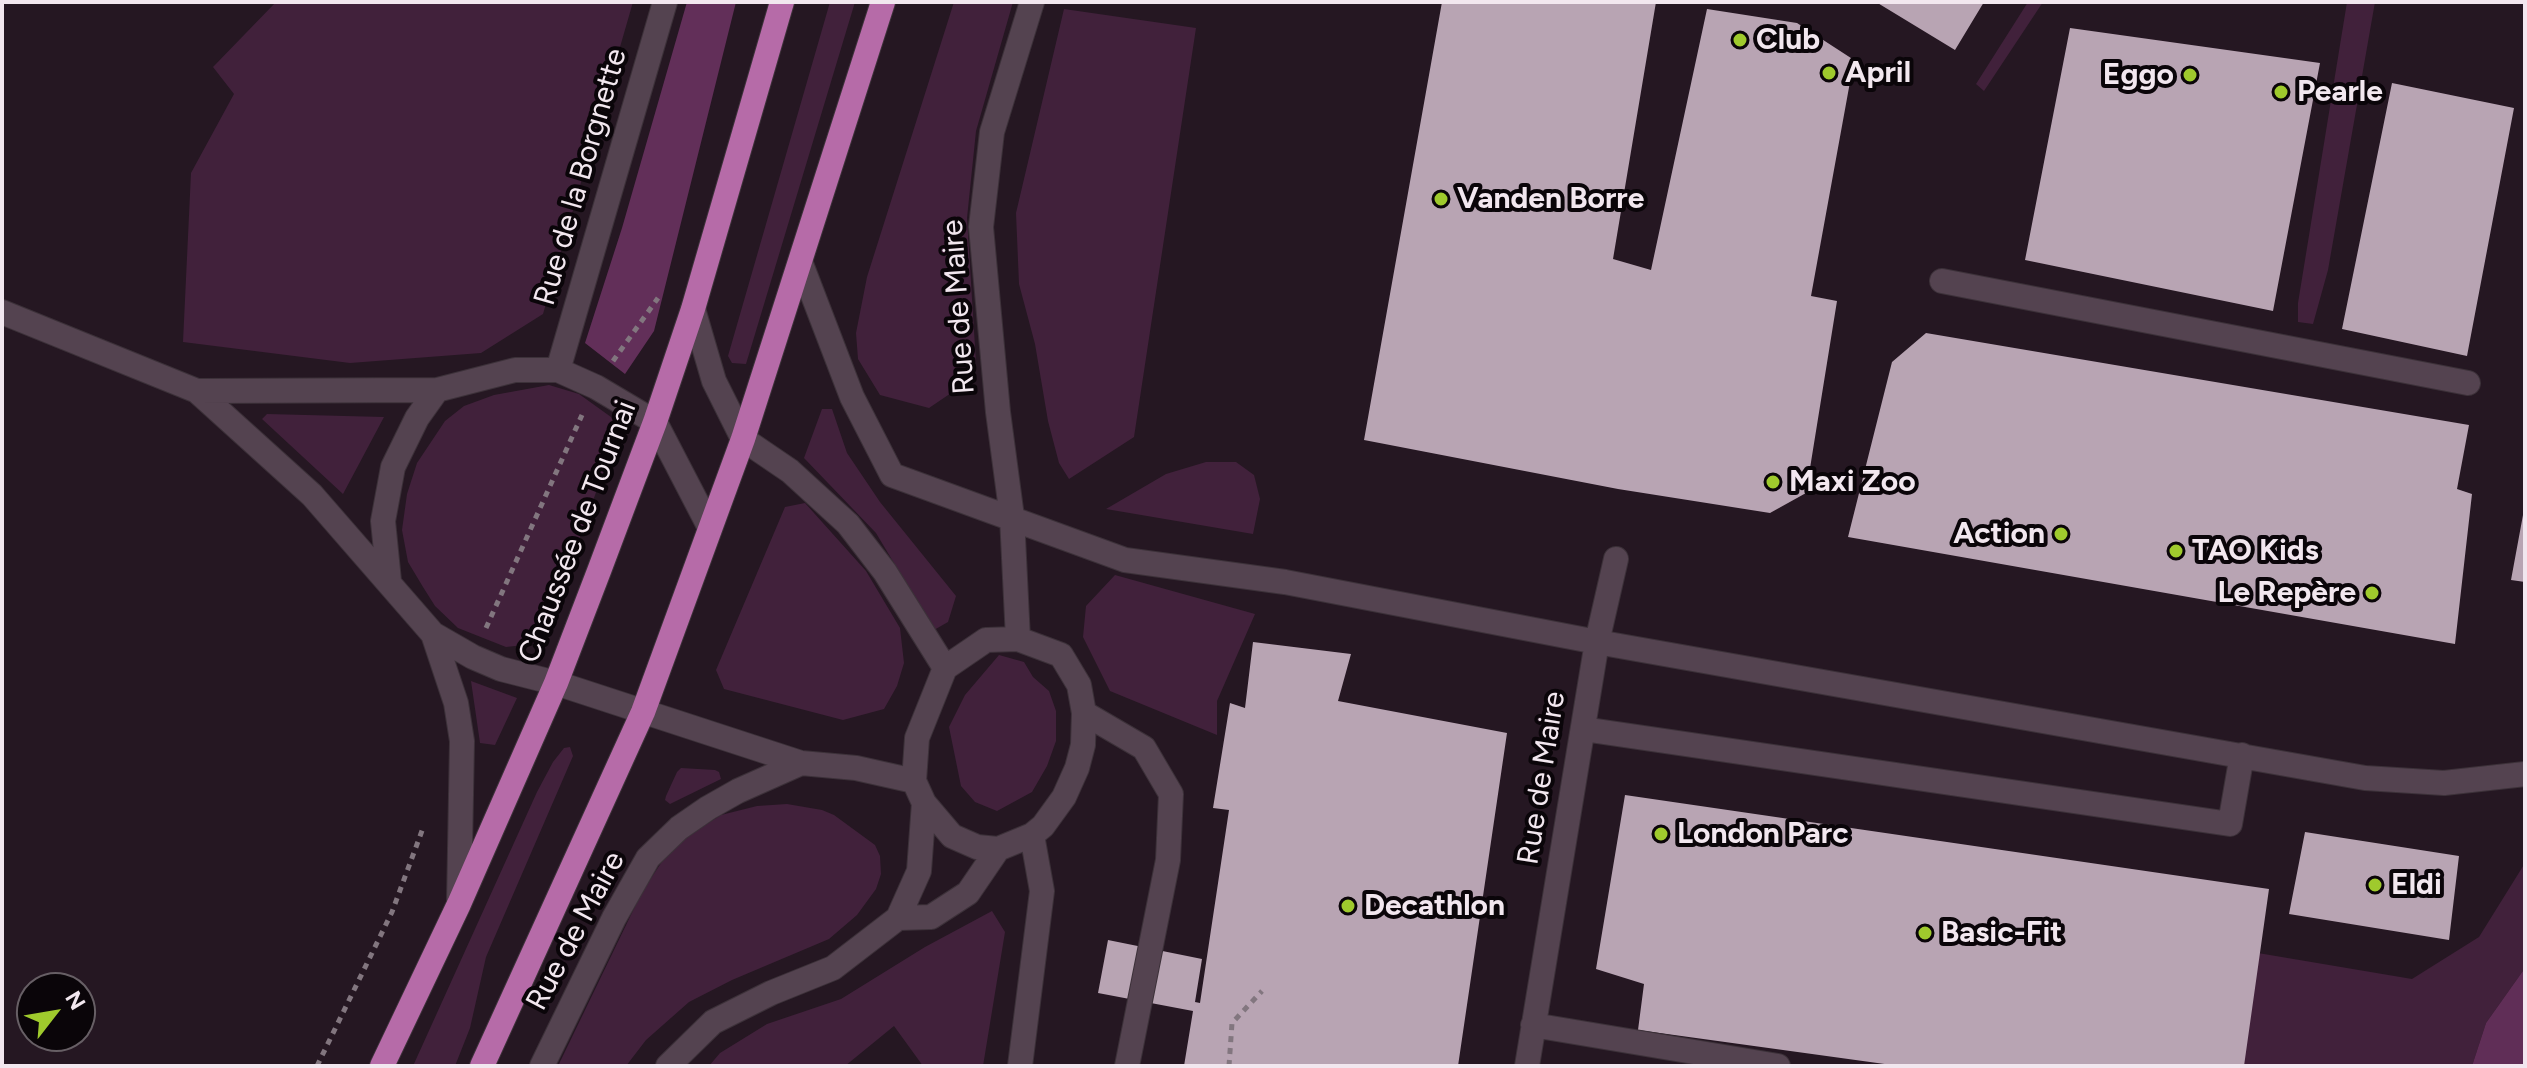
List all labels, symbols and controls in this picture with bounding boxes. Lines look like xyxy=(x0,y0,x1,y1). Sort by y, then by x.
place label: Club xyxy=(1756,22,1820,58)
marker: Club xyxy=(1731,31,1749,49)
street label: Rue de la Borgnette xyxy=(527,44,635,310)
place label: April xyxy=(1845,55,1911,91)
place label: Eggo xyxy=(2103,57,2174,93)
marker: April xyxy=(1820,64,1838,82)
marker: Eggo xyxy=(2181,66,2199,84)
place label: Pearle xyxy=(2297,74,2383,110)
marker: Pearle xyxy=(2272,83,2290,101)
place label: Vanden Borre xyxy=(1457,181,1644,217)
marker: Vanden Borre xyxy=(1432,190,1450,208)
street label: Rue de Maire xyxy=(935,219,983,395)
street label: Chaussée de Tournai xyxy=(511,396,645,668)
place label: Maxi Zoo xyxy=(1789,464,1916,500)
marker: Maxi Zoo xyxy=(1764,473,1782,491)
place label: Action xyxy=(1953,516,2045,552)
marker: Action xyxy=(2052,525,2070,543)
place label: TAO Kids xyxy=(2192,533,2319,569)
marker: TAO Kids xyxy=(2167,542,2185,560)
place label: Le Repère xyxy=(2217,575,2356,611)
marker: Le Repère xyxy=(2363,584,2381,602)
street label: Rue de Maire xyxy=(1511,689,1573,867)
place label: London Parc xyxy=(1677,816,1849,852)
marker: London Parc xyxy=(1652,825,1670,843)
street label: Rue de Maire xyxy=(519,845,633,1017)
place label: Eldi xyxy=(2391,867,2442,903)
marker: Eldi xyxy=(2366,876,2384,894)
place label: Decathlon xyxy=(1364,888,1505,924)
marker: Decathlon xyxy=(1339,897,1357,915)
place label: Basic-Fit xyxy=(1941,915,2062,951)
marker: Basic-Fit xyxy=(1916,924,1934,942)
north arrow xyxy=(16,972,96,1052)
text: N xyxy=(59,986,91,1015)

